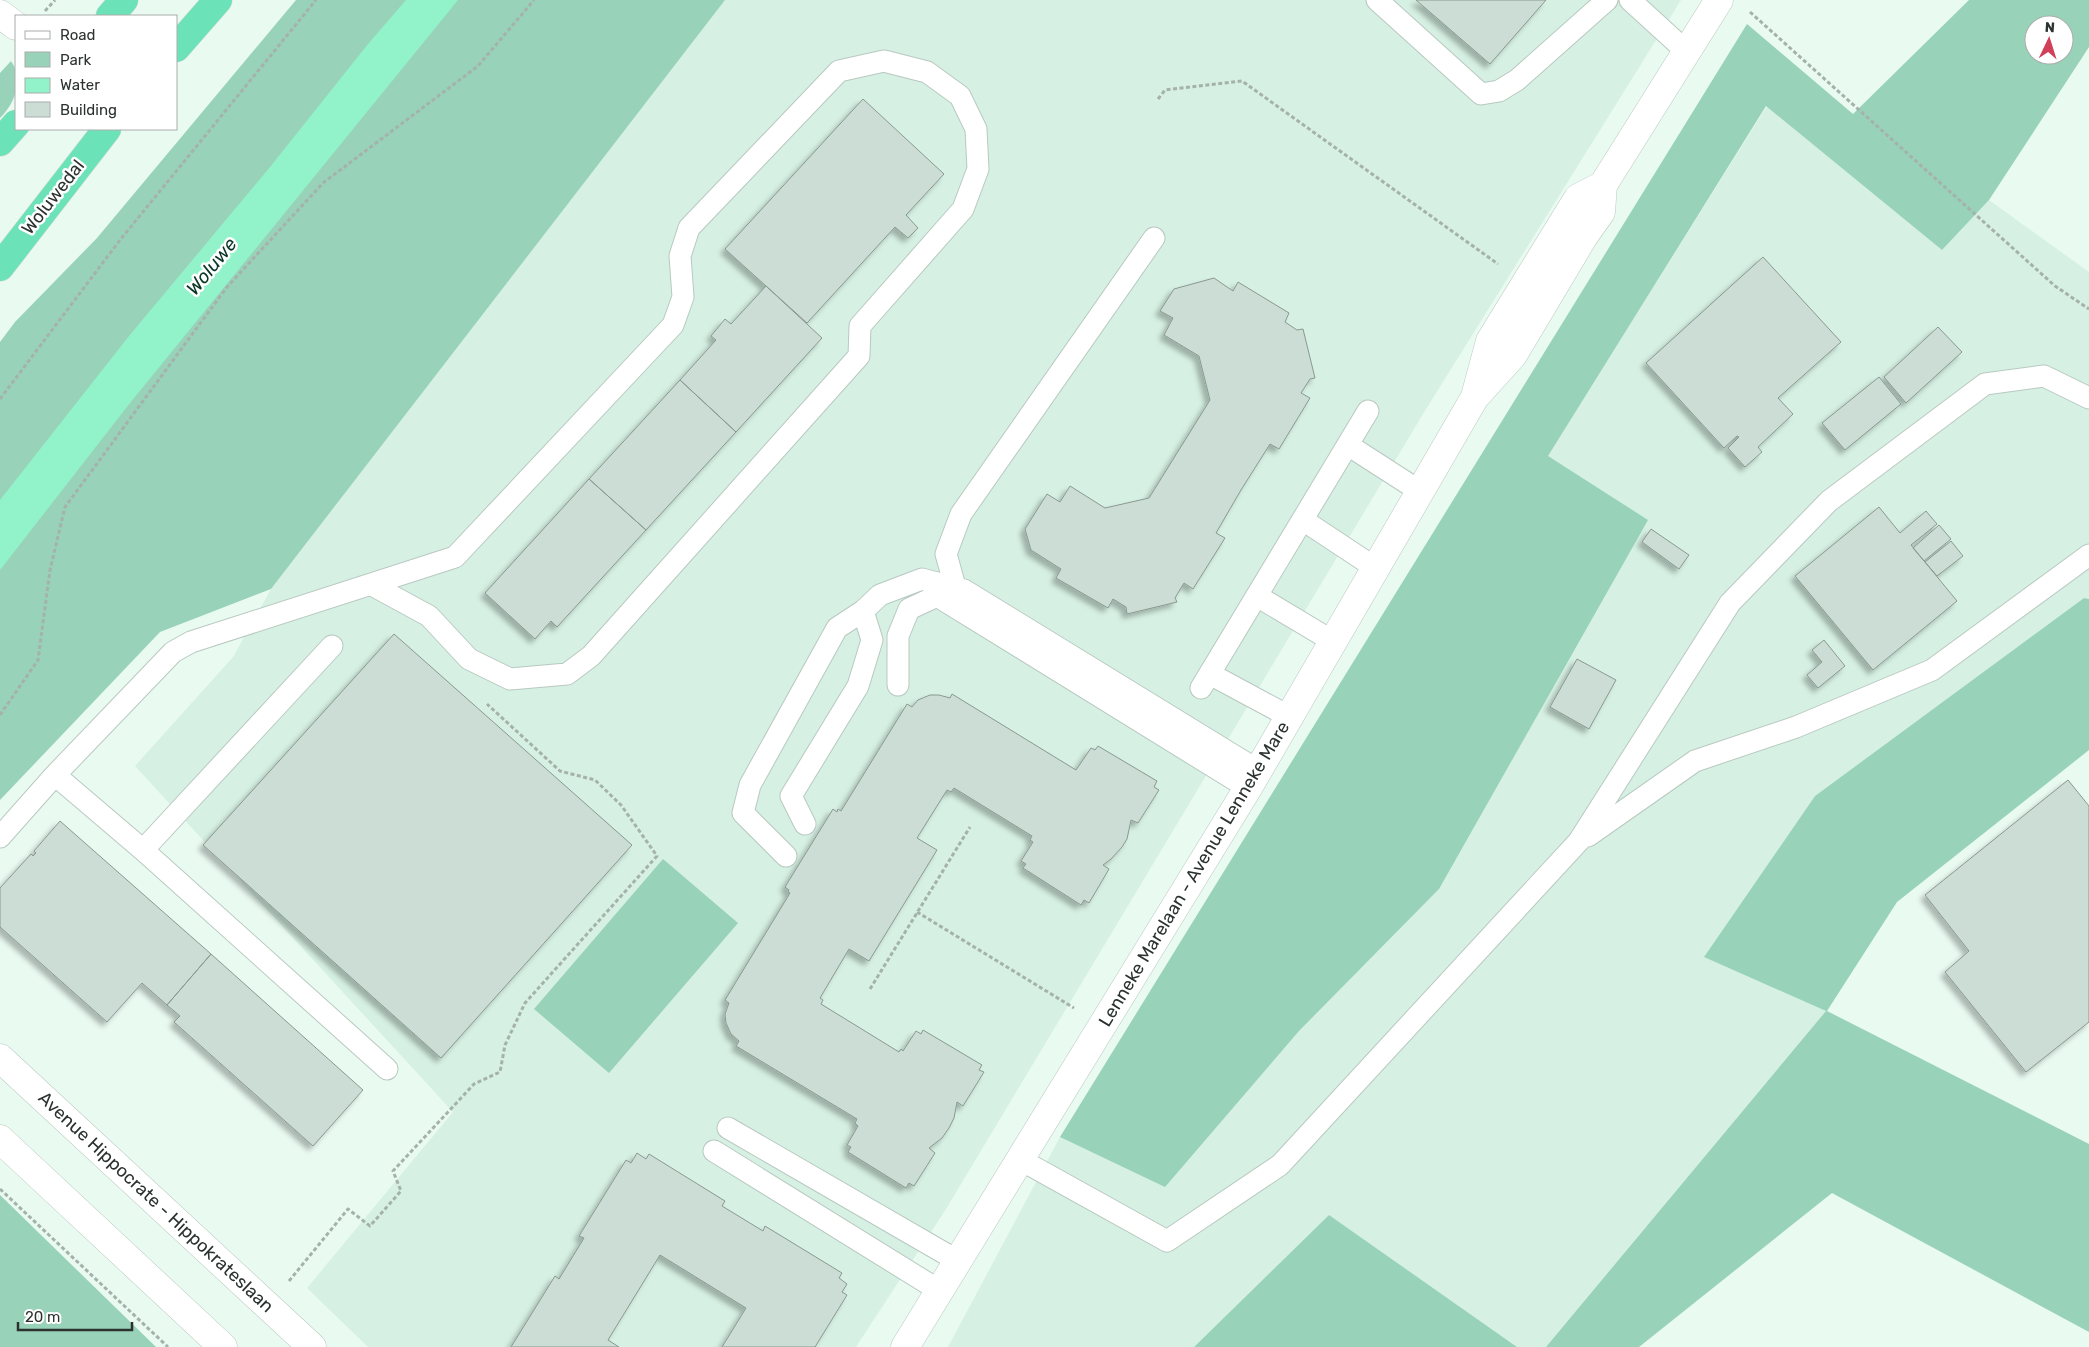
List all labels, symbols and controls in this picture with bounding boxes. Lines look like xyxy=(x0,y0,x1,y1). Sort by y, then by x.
legend xyxy=(15,15,178,130)
north arrow xyxy=(2024,15,2074,65)
text: N xyxy=(2044,19,2055,36)
text: Road xyxy=(60,26,96,44)
text: Park xyxy=(60,51,91,69)
text: Water xyxy=(60,76,100,94)
text: Building xyxy=(60,101,117,119)
street label: Woluwedal xyxy=(17,155,89,239)
water label: Woluwe xyxy=(181,233,242,300)
street label: Lenneke Marelaan - Avenue Lenneke Mare xyxy=(1094,717,1294,1031)
street label: Avenue Hippocrate - Hippokrateslaan xyxy=(34,1087,278,1317)
scale bar xyxy=(18,1300,131,1332)
text: 20 m xyxy=(25,1308,60,1326)

